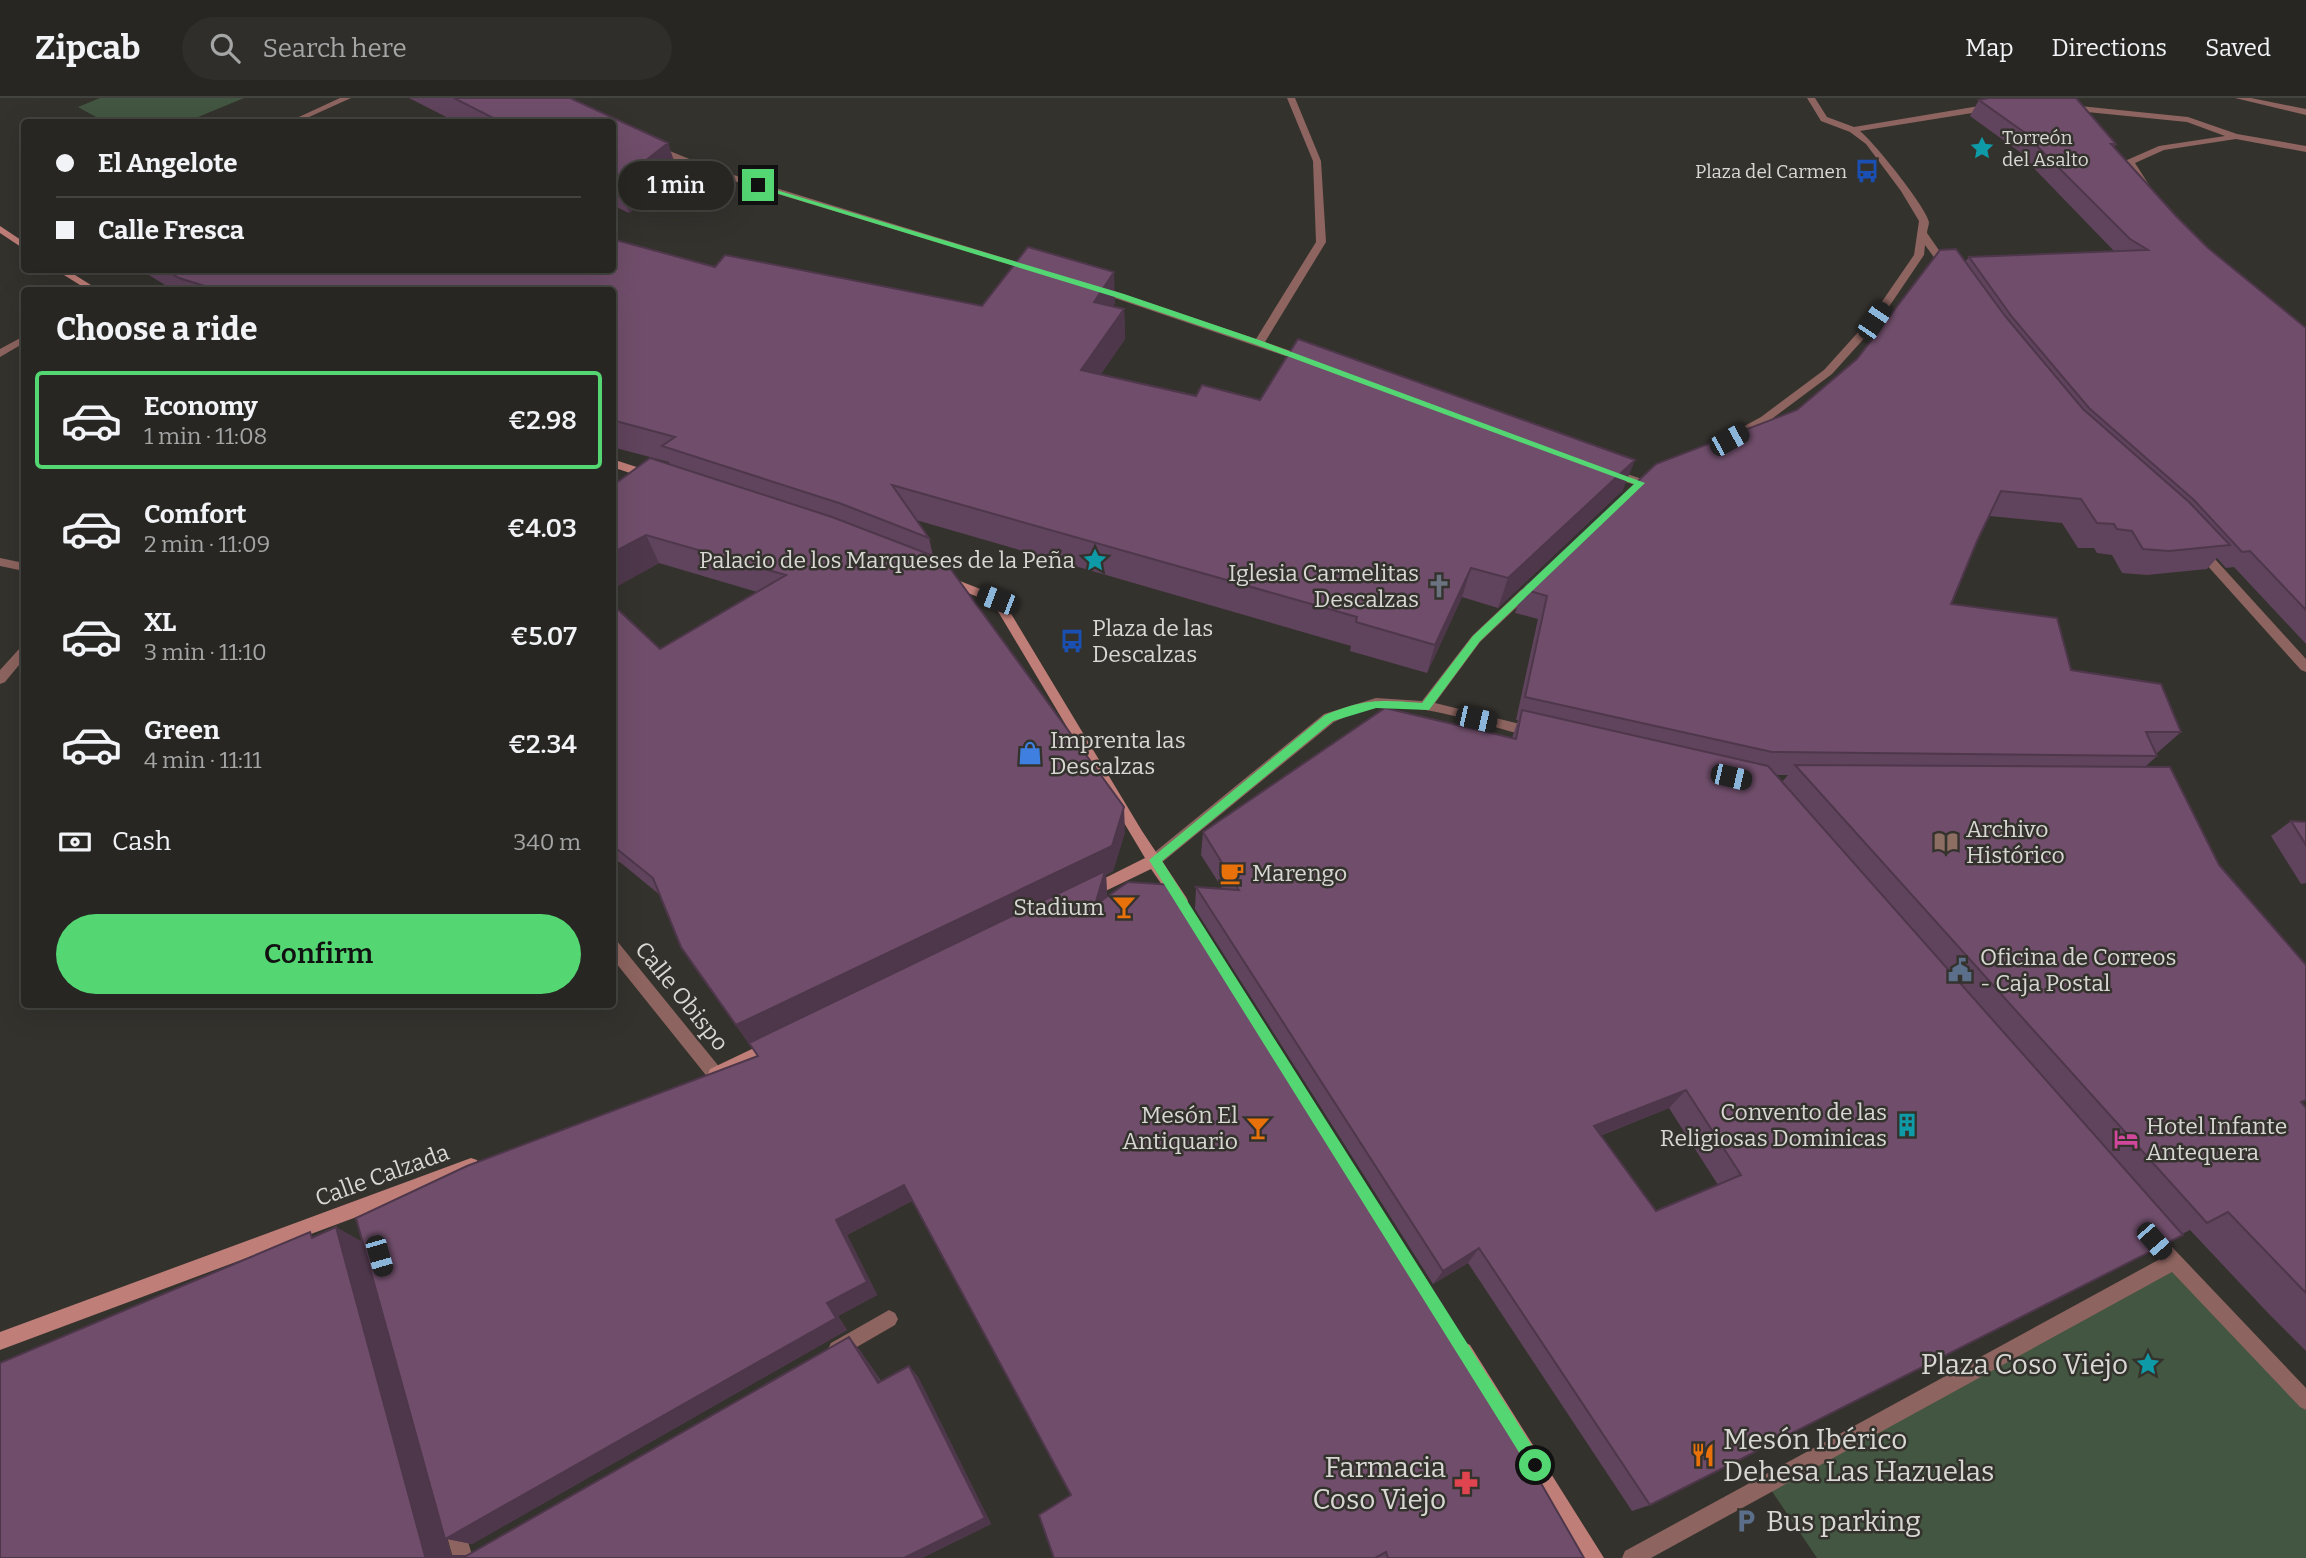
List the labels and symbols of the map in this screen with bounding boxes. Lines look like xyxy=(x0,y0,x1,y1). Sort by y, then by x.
place label: Torreón del Asalto xyxy=(2002,126,2089,171)
place icon: Torreón del Asalto xyxy=(1968,134,1996,162)
bus stop icon: Plaza del Carmen xyxy=(1853,157,1881,185)
callout: 1 min xyxy=(618,160,734,210)
place label: Plaza del Carmen xyxy=(1695,160,1847,183)
route end xyxy=(742,169,774,201)
car xyxy=(1854,298,1895,344)
car xyxy=(1706,421,1753,459)
place label: Palacio de los Marqueses de la Peña xyxy=(699,546,1075,574)
place icon: Palacio de los Marqueses de la Peña xyxy=(1081,546,1109,574)
place label: Iglesia Carmelitas Descalzas xyxy=(1228,559,1419,613)
church icon: Iglesia Carmelitas Descalzas xyxy=(1425,572,1453,600)
car xyxy=(974,583,1021,617)
place label: Plaza de las Descalzas xyxy=(1092,614,1213,668)
bus stop icon: Plaza de las Descalzas xyxy=(1058,627,1086,655)
car xyxy=(1454,704,1499,734)
place label: Imprenta las Descalzas xyxy=(1050,726,1186,780)
shop icon: Imprenta las Descalzas xyxy=(1016,739,1044,767)
car xyxy=(1709,762,1754,792)
place label: Archivo Histórico xyxy=(1966,815,2065,869)
library icon: Archivo Histórico xyxy=(1932,828,1960,856)
cafe icon: Marengo xyxy=(1218,859,1246,887)
place label: Marengo xyxy=(1252,859,1347,887)
place label: Stadium xyxy=(1013,893,1104,921)
bar icon: Stadium xyxy=(1110,893,1138,921)
street label: Calle Obispo xyxy=(629,936,735,1056)
place label: Oficina de Correos - Caja Postal xyxy=(1980,943,2176,997)
public building icon: Oficina de Correos - Caja Postal xyxy=(1946,956,1974,984)
place label: Convento de las Religiosas Dominicas xyxy=(1660,1098,1887,1152)
place label: Mesón El Antiquario xyxy=(1122,1101,1238,1155)
building icon: Convento de las Religiosas Dominicas xyxy=(1893,1111,1921,1139)
place label: Hotel Infante Antequera xyxy=(2146,1112,2287,1166)
bar icon: Mesón El Antiquario xyxy=(1244,1114,1272,1142)
hotel icon: Hotel Infante Antequera xyxy=(2112,1125,2140,1153)
street label: Calle Calzada xyxy=(311,1138,453,1212)
car xyxy=(2133,1218,2176,1264)
car xyxy=(364,1233,395,1279)
place label: Plaza Coso Viejo xyxy=(1921,1348,2128,1381)
place icon: Plaza Coso Viejo xyxy=(2134,1350,2162,1378)
place label: Mesón Ibérico Dehesa Las Hazuelas xyxy=(1723,1423,1994,1488)
restaurant icon: Mesón Ibérico Dehesa Las Hazuelas xyxy=(1689,1441,1717,1469)
route start xyxy=(1519,1449,1551,1481)
place label: Farmacia Coso Viejo xyxy=(1312,1451,1446,1516)
pharmacy icon: Farmacia Coso Viejo xyxy=(1452,1469,1480,1497)
place label: Bus parking xyxy=(1766,1505,1921,1538)
parking icon: Bus parking xyxy=(1732,1507,1760,1535)

